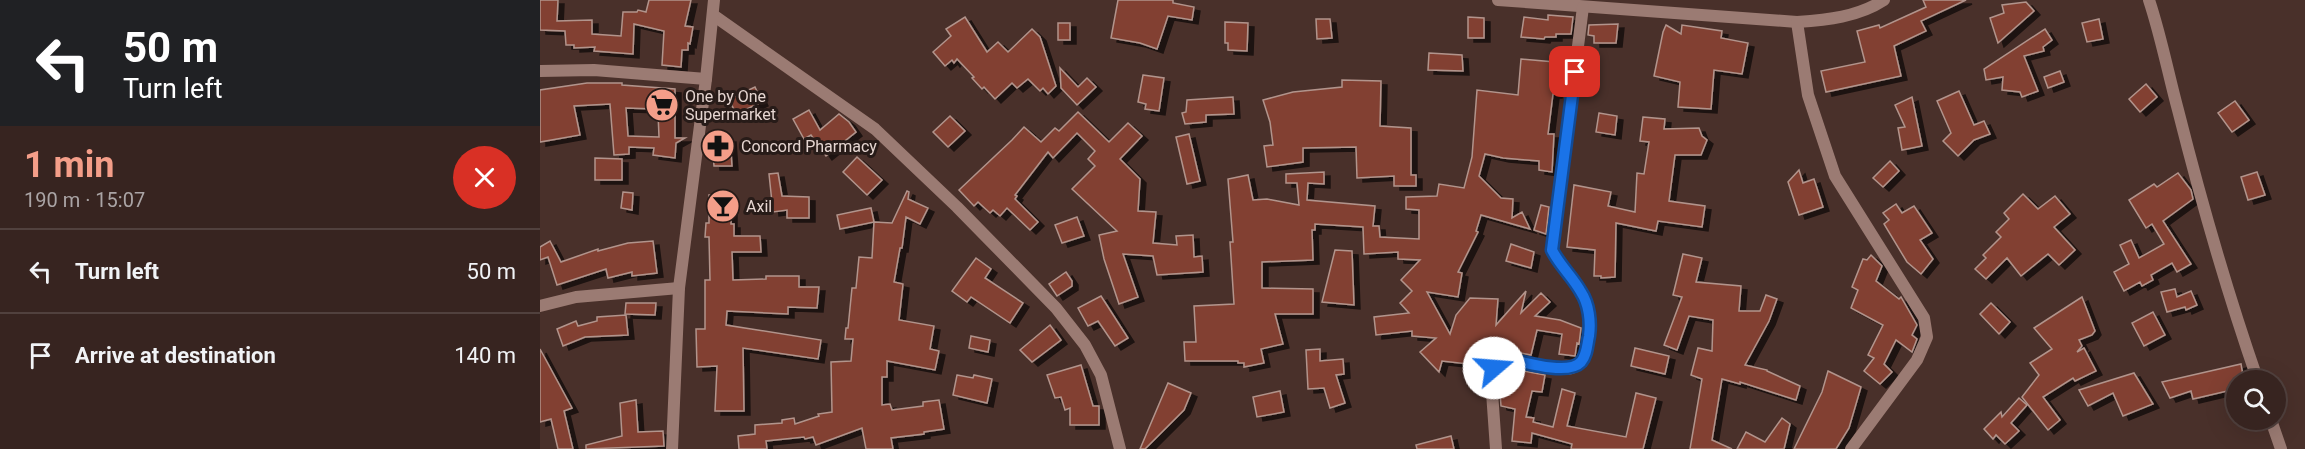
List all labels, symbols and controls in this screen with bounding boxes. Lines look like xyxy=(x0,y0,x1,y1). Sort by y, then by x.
text: 50 m xyxy=(123,23,218,72)
icon: left xyxy=(24,24,102,102)
pin xyxy=(1549,46,1600,97)
icon: arrive xyxy=(1558,55,1591,88)
text: Turn left xyxy=(123,73,223,105)
supermarket icon: One by One Supermarket xyxy=(644,87,680,123)
place label: One by One Supermarket xyxy=(685,87,776,124)
pharmacy icon: Concord Pharmacy xyxy=(700,128,736,164)
place label: Concord Pharmacy xyxy=(741,137,877,156)
text: 1 min xyxy=(24,144,115,186)
button: close xyxy=(453,146,516,209)
text: 190 m · 15:07 xyxy=(24,188,145,212)
bar icon: Axil xyxy=(705,188,741,224)
place label: Axil xyxy=(746,197,772,216)
icon: left xyxy=(24,255,57,288)
text: Turn left xyxy=(75,259,159,284)
text: 50 m xyxy=(467,259,516,284)
position arrow xyxy=(1462,336,1526,400)
icon: arrive xyxy=(24,339,57,372)
text: Arrive at destination xyxy=(75,343,276,368)
text: 140 m xyxy=(454,343,516,368)
map controls xyxy=(2226,370,2286,430)
button: search xyxy=(2226,370,2286,430)

